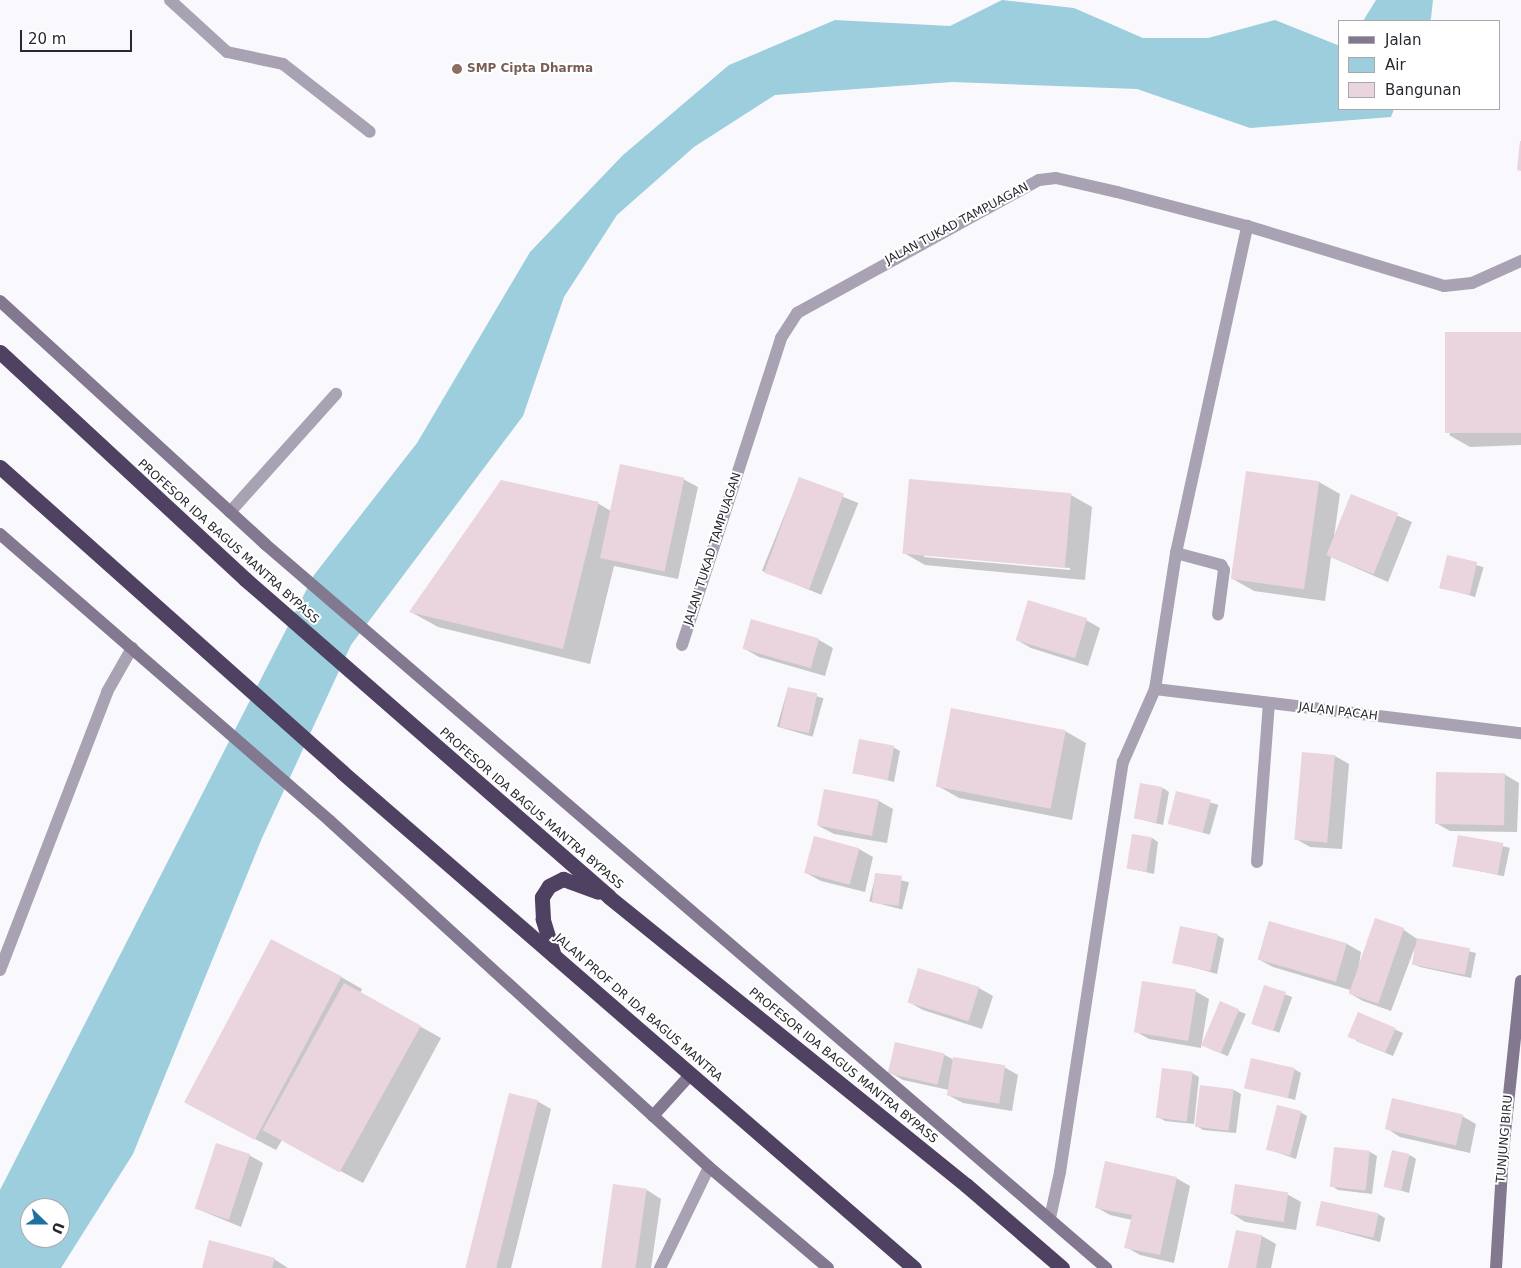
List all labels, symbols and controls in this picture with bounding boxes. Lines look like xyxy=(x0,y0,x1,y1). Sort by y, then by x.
scale bar xyxy=(22,20,135,52)
legend xyxy=(1338,20,1501,110)
text: 20 m xyxy=(28,30,66,48)
text: Jalan xyxy=(1385,31,1421,49)
text: Air xyxy=(1385,56,1406,74)
place label: SMP Cipta Dharma xyxy=(467,62,593,76)
marker: SMP Cipta Dharma xyxy=(451,63,463,75)
text: Bangunan xyxy=(1385,81,1461,99)
street label: JALAN TUKAD TAMPUAGAN xyxy=(883,180,1031,268)
street label: PROFESOR IDA BAGUS MANTRA BYPASS xyxy=(135,457,321,627)
street label: JALAN TUKAD TAMPUAGAN xyxy=(681,471,745,627)
street label: JALAN PACAH xyxy=(1298,700,1378,724)
street label: PROFESOR IDA BAGUS MANTRA BYPASS xyxy=(436,725,626,893)
street label: JALAN PROF DR IDA BAGUS MANTRA xyxy=(551,931,725,1085)
street label: PROFESOR IDA BAGUS MANTRA BYPASS xyxy=(746,985,940,1147)
street label: TUNJUNG BIRU xyxy=(1494,1094,1516,1184)
north arrow xyxy=(20,1198,70,1248)
text: U xyxy=(48,1220,68,1237)

